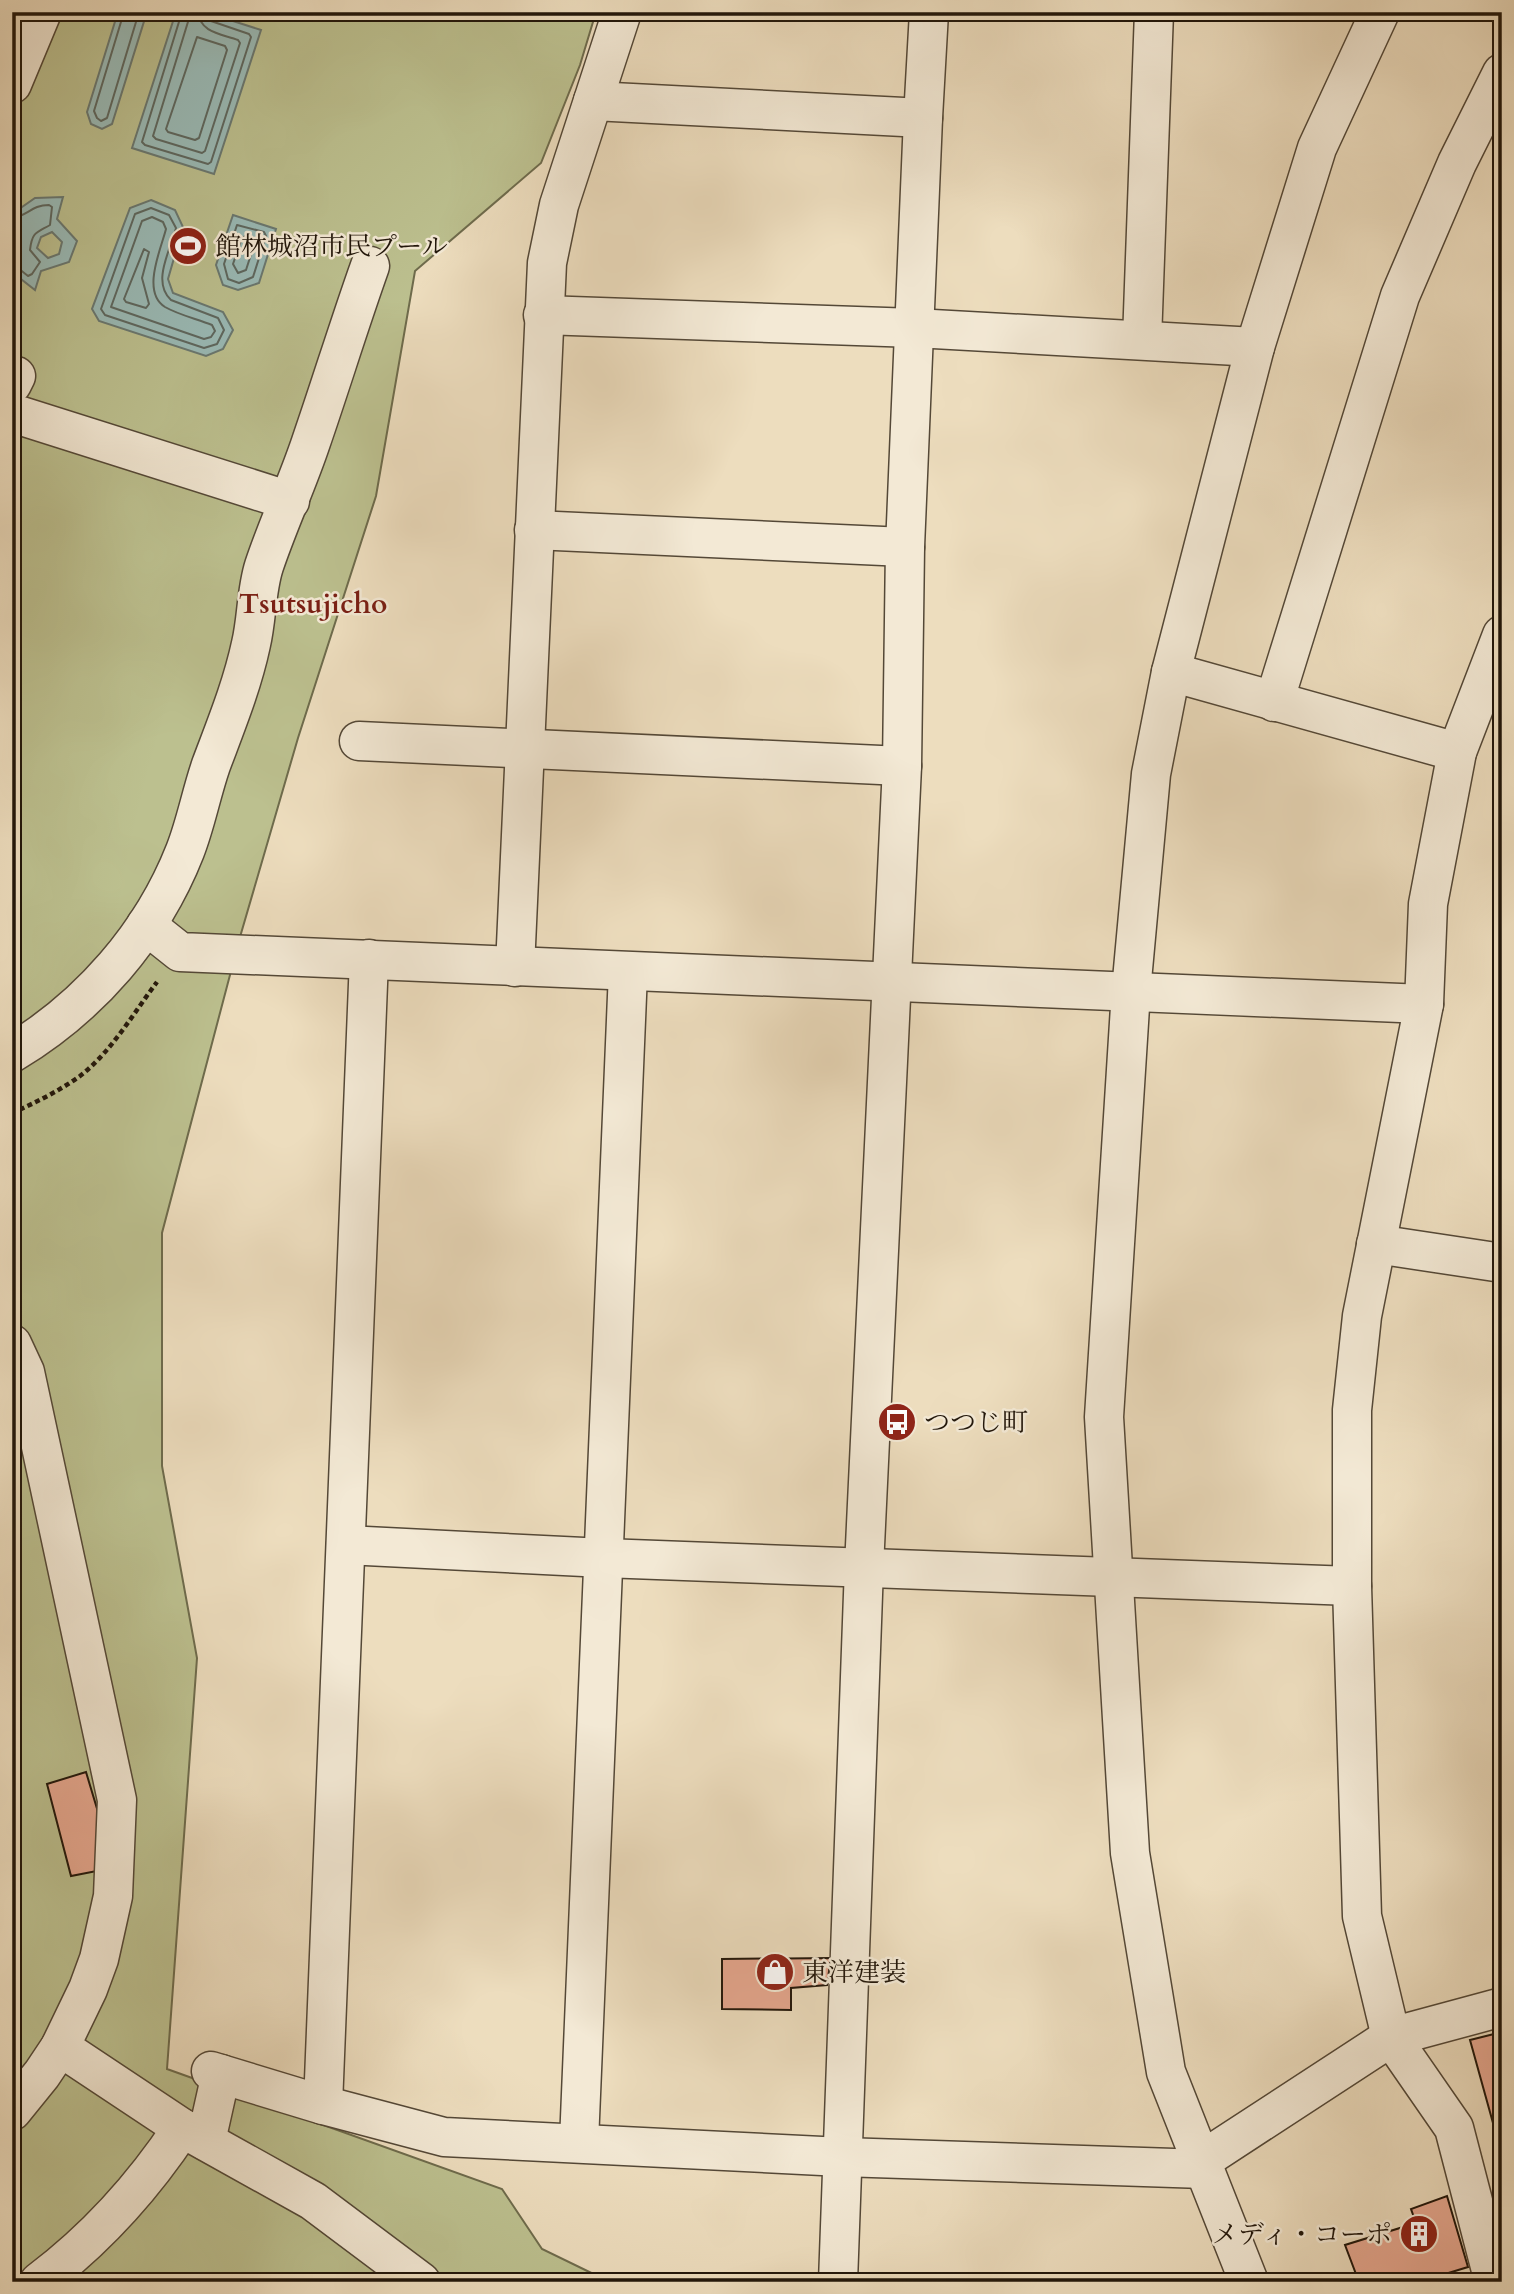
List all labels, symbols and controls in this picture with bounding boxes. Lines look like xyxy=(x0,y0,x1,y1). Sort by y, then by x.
sports icon: 館林城沼市民プール xyxy=(167,225,209,267)
place label: 館林城沼市民プール xyxy=(215,229,448,264)
district label: Tsutsujicho xyxy=(239,585,387,623)
bus stop icon: つつじ町 xyxy=(876,1401,918,1443)
place label: つつじ町 xyxy=(924,1405,1028,1440)
shop icon: 東洋建装 xyxy=(754,1951,796,1993)
place label: 東洋建装 xyxy=(802,1955,906,1990)
building icon: メディ・コーポ xyxy=(1398,2213,1440,2255)
place label: メディ・コーポ xyxy=(1212,2217,1392,2252)

